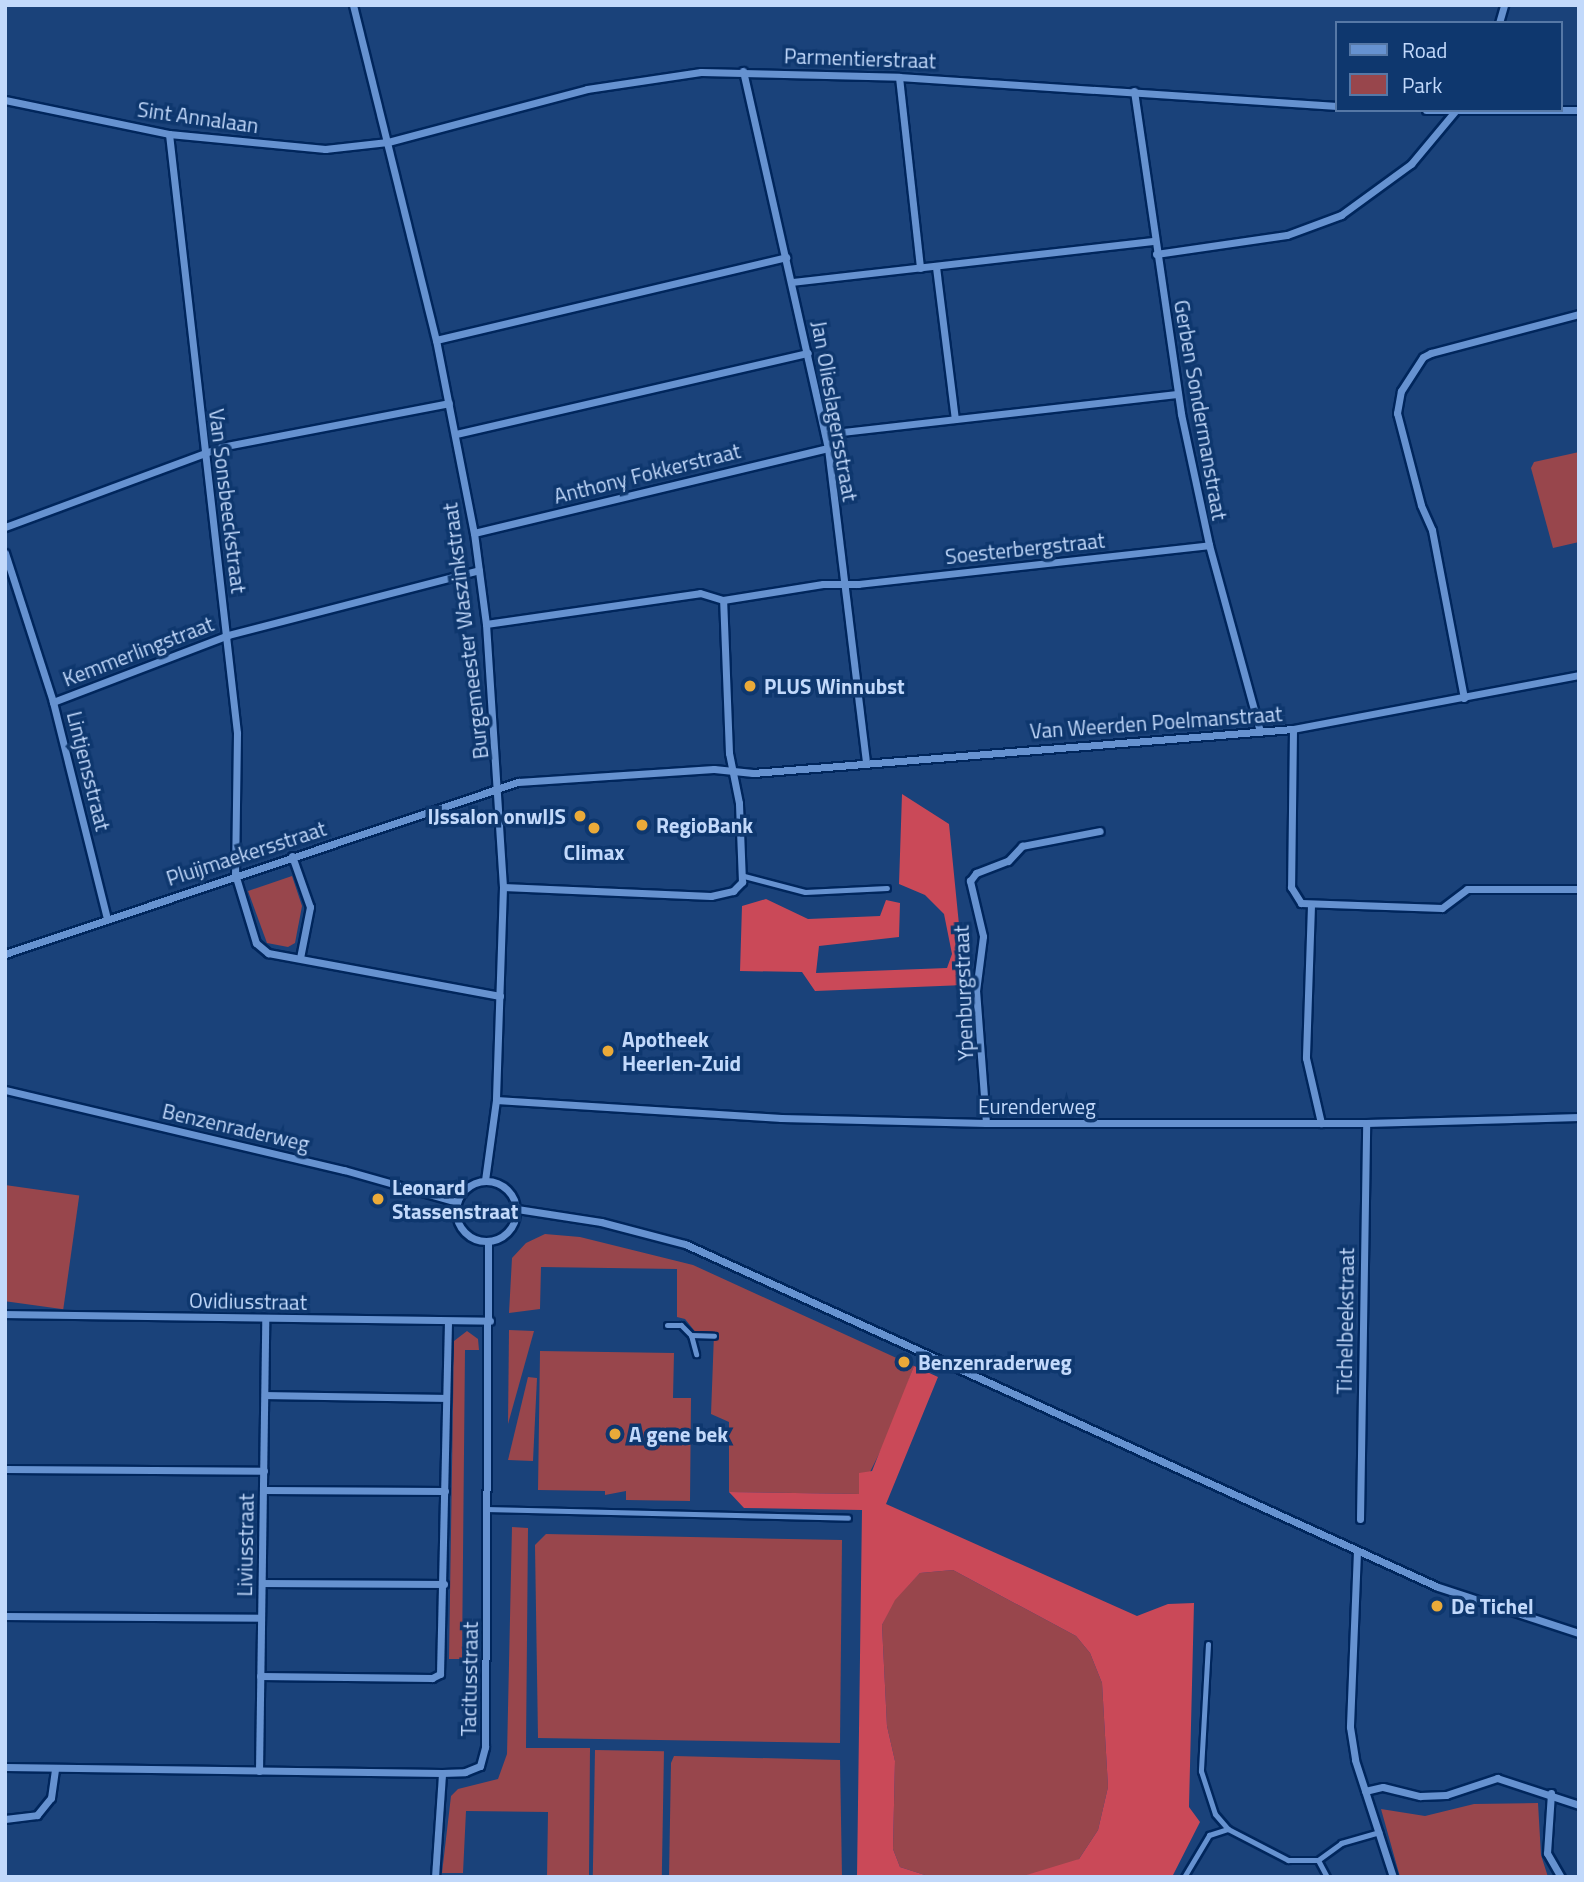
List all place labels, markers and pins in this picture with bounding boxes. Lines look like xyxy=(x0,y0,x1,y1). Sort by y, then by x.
place label: PLUS Winnubst xyxy=(764,673,905,699)
marker: PLUS Winnubst xyxy=(742,678,758,694)
place label: IJssalon onwIJS xyxy=(427,803,566,829)
marker: IJssalon onwIJS xyxy=(572,808,588,824)
place label: RegioBank xyxy=(656,812,753,838)
marker: RegioBank xyxy=(634,817,650,833)
marker: Climax xyxy=(586,820,602,836)
place label: Climax xyxy=(564,839,624,865)
place label: Apotheek Heerlen-Zuid xyxy=(622,1026,741,1076)
marker: Apotheek Heerlen-Zuid xyxy=(600,1043,616,1059)
place label: Leonard Stassenstraat xyxy=(392,1174,518,1224)
marker: Leonard Stassenstraat xyxy=(370,1191,386,1207)
place label: Benzenraderweg xyxy=(918,1349,1072,1375)
marker: Benzenraderweg xyxy=(896,1354,912,1370)
place label: A gene bek xyxy=(629,1421,728,1447)
marker: A gene bek xyxy=(607,1426,623,1442)
place label: De Tichel xyxy=(1451,1593,1534,1619)
marker: De Tichel xyxy=(1429,1598,1445,1614)

